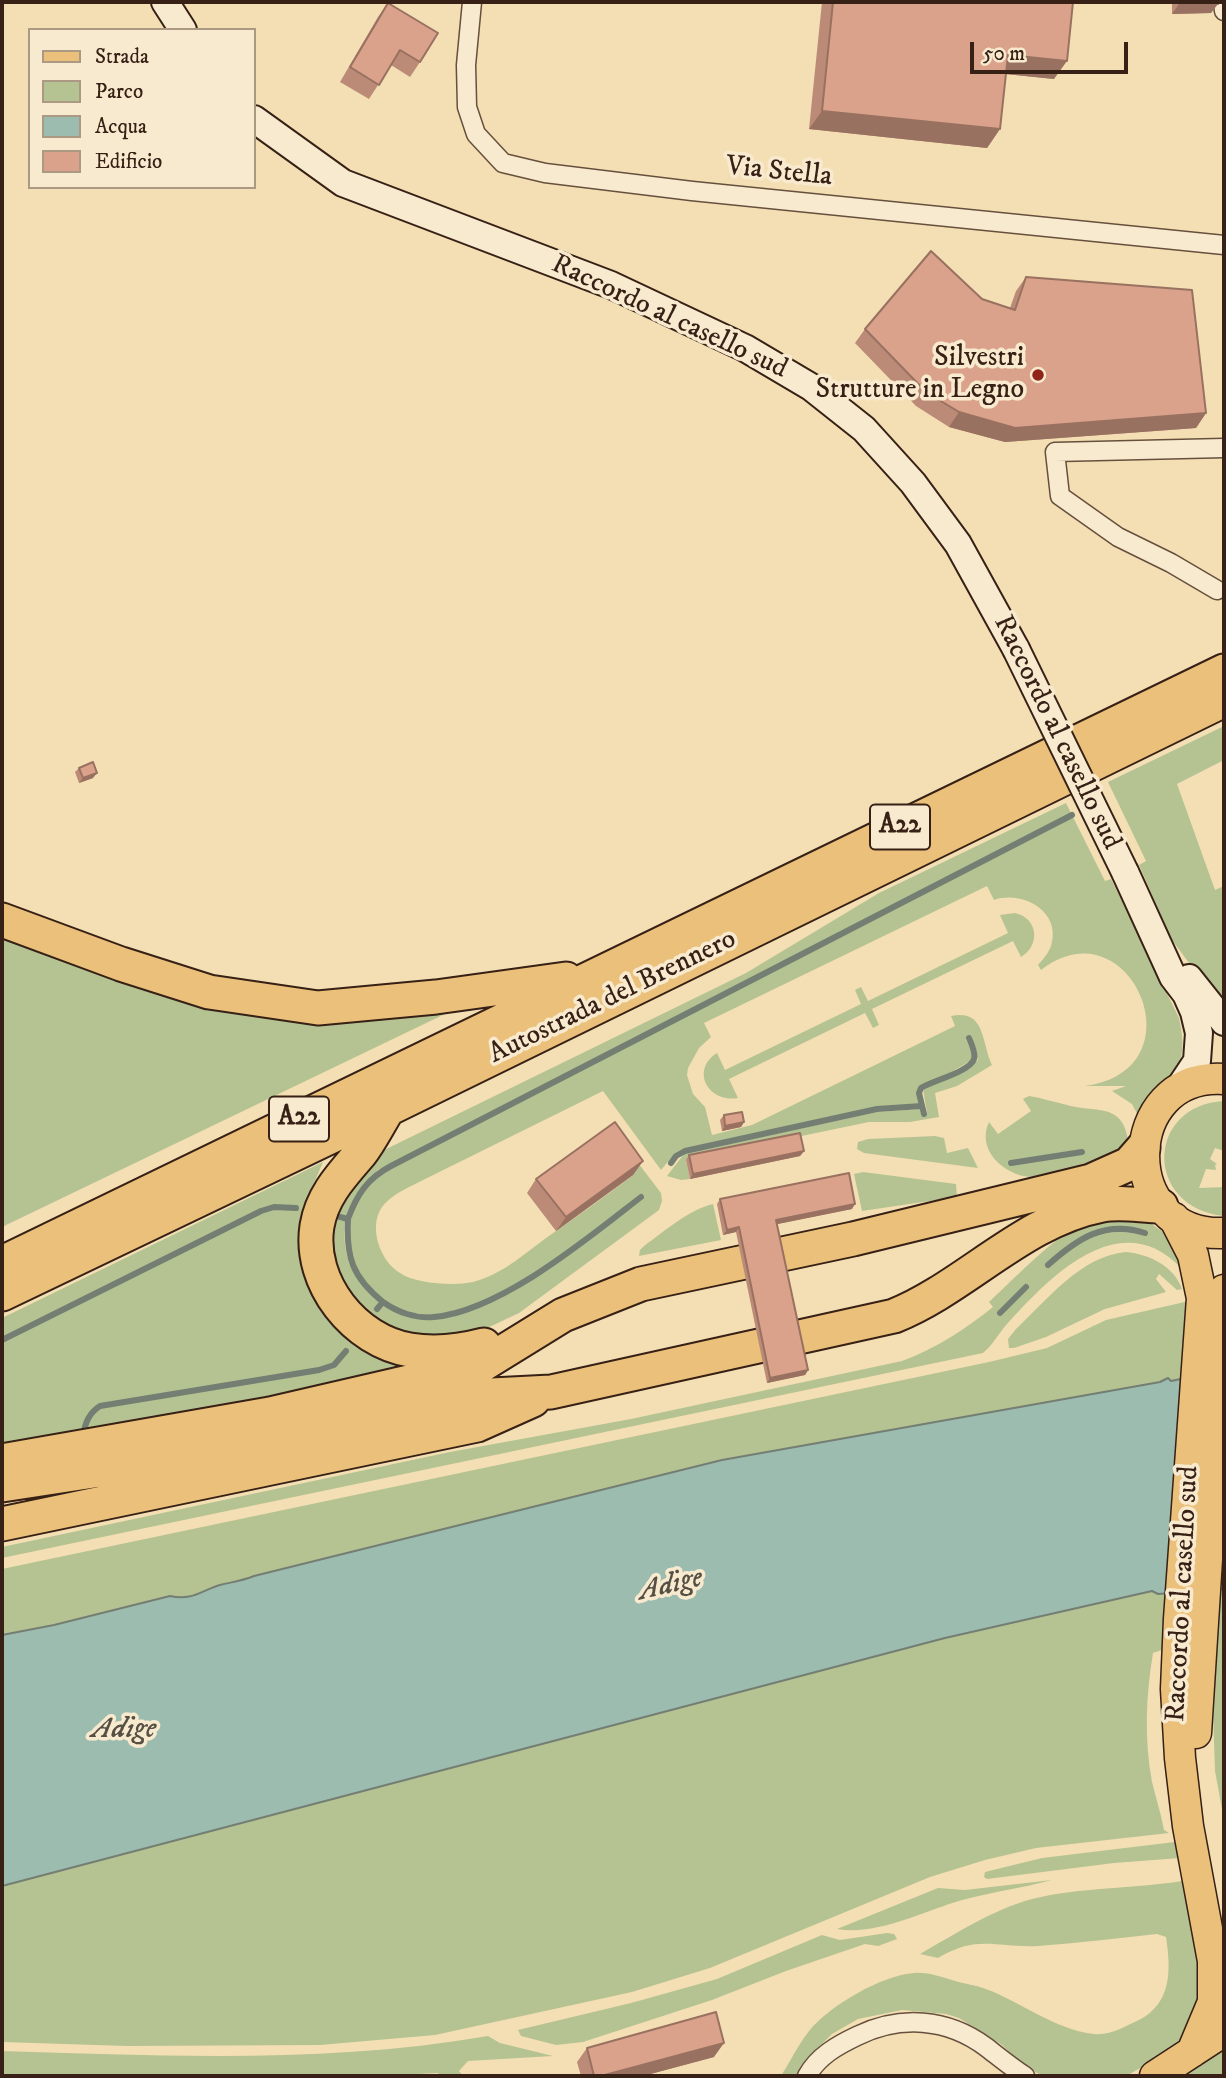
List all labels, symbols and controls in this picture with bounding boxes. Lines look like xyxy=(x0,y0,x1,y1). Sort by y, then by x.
legend xyxy=(28,28,256,189)
scale bar xyxy=(974,28,1132,72)
text: 50 m xyxy=(983,41,1025,67)
text: Strada xyxy=(95,44,149,70)
text: Parco xyxy=(95,79,143,105)
text: Acqua xyxy=(95,114,147,140)
text: Edificio xyxy=(95,149,162,175)
street label: Via Stella xyxy=(724,151,834,195)
street label: Raccordo al casello sud xyxy=(546,249,792,387)
place label: Silvestri Strutture in Legno xyxy=(816,342,1024,408)
marker: Silvestri Strutture in Legno xyxy=(1030,367,1046,383)
street label: Raccordo al casello sud xyxy=(985,610,1127,856)
road number: A22 xyxy=(870,804,930,849)
street label: Autostrada del Brennero xyxy=(484,924,742,1072)
road number: A22 xyxy=(269,1096,329,1142)
street label: Raccordo al casello sud xyxy=(1161,1465,1207,1723)
water label: Adige xyxy=(636,1561,706,1611)
water label: Adige xyxy=(92,1713,156,1749)

